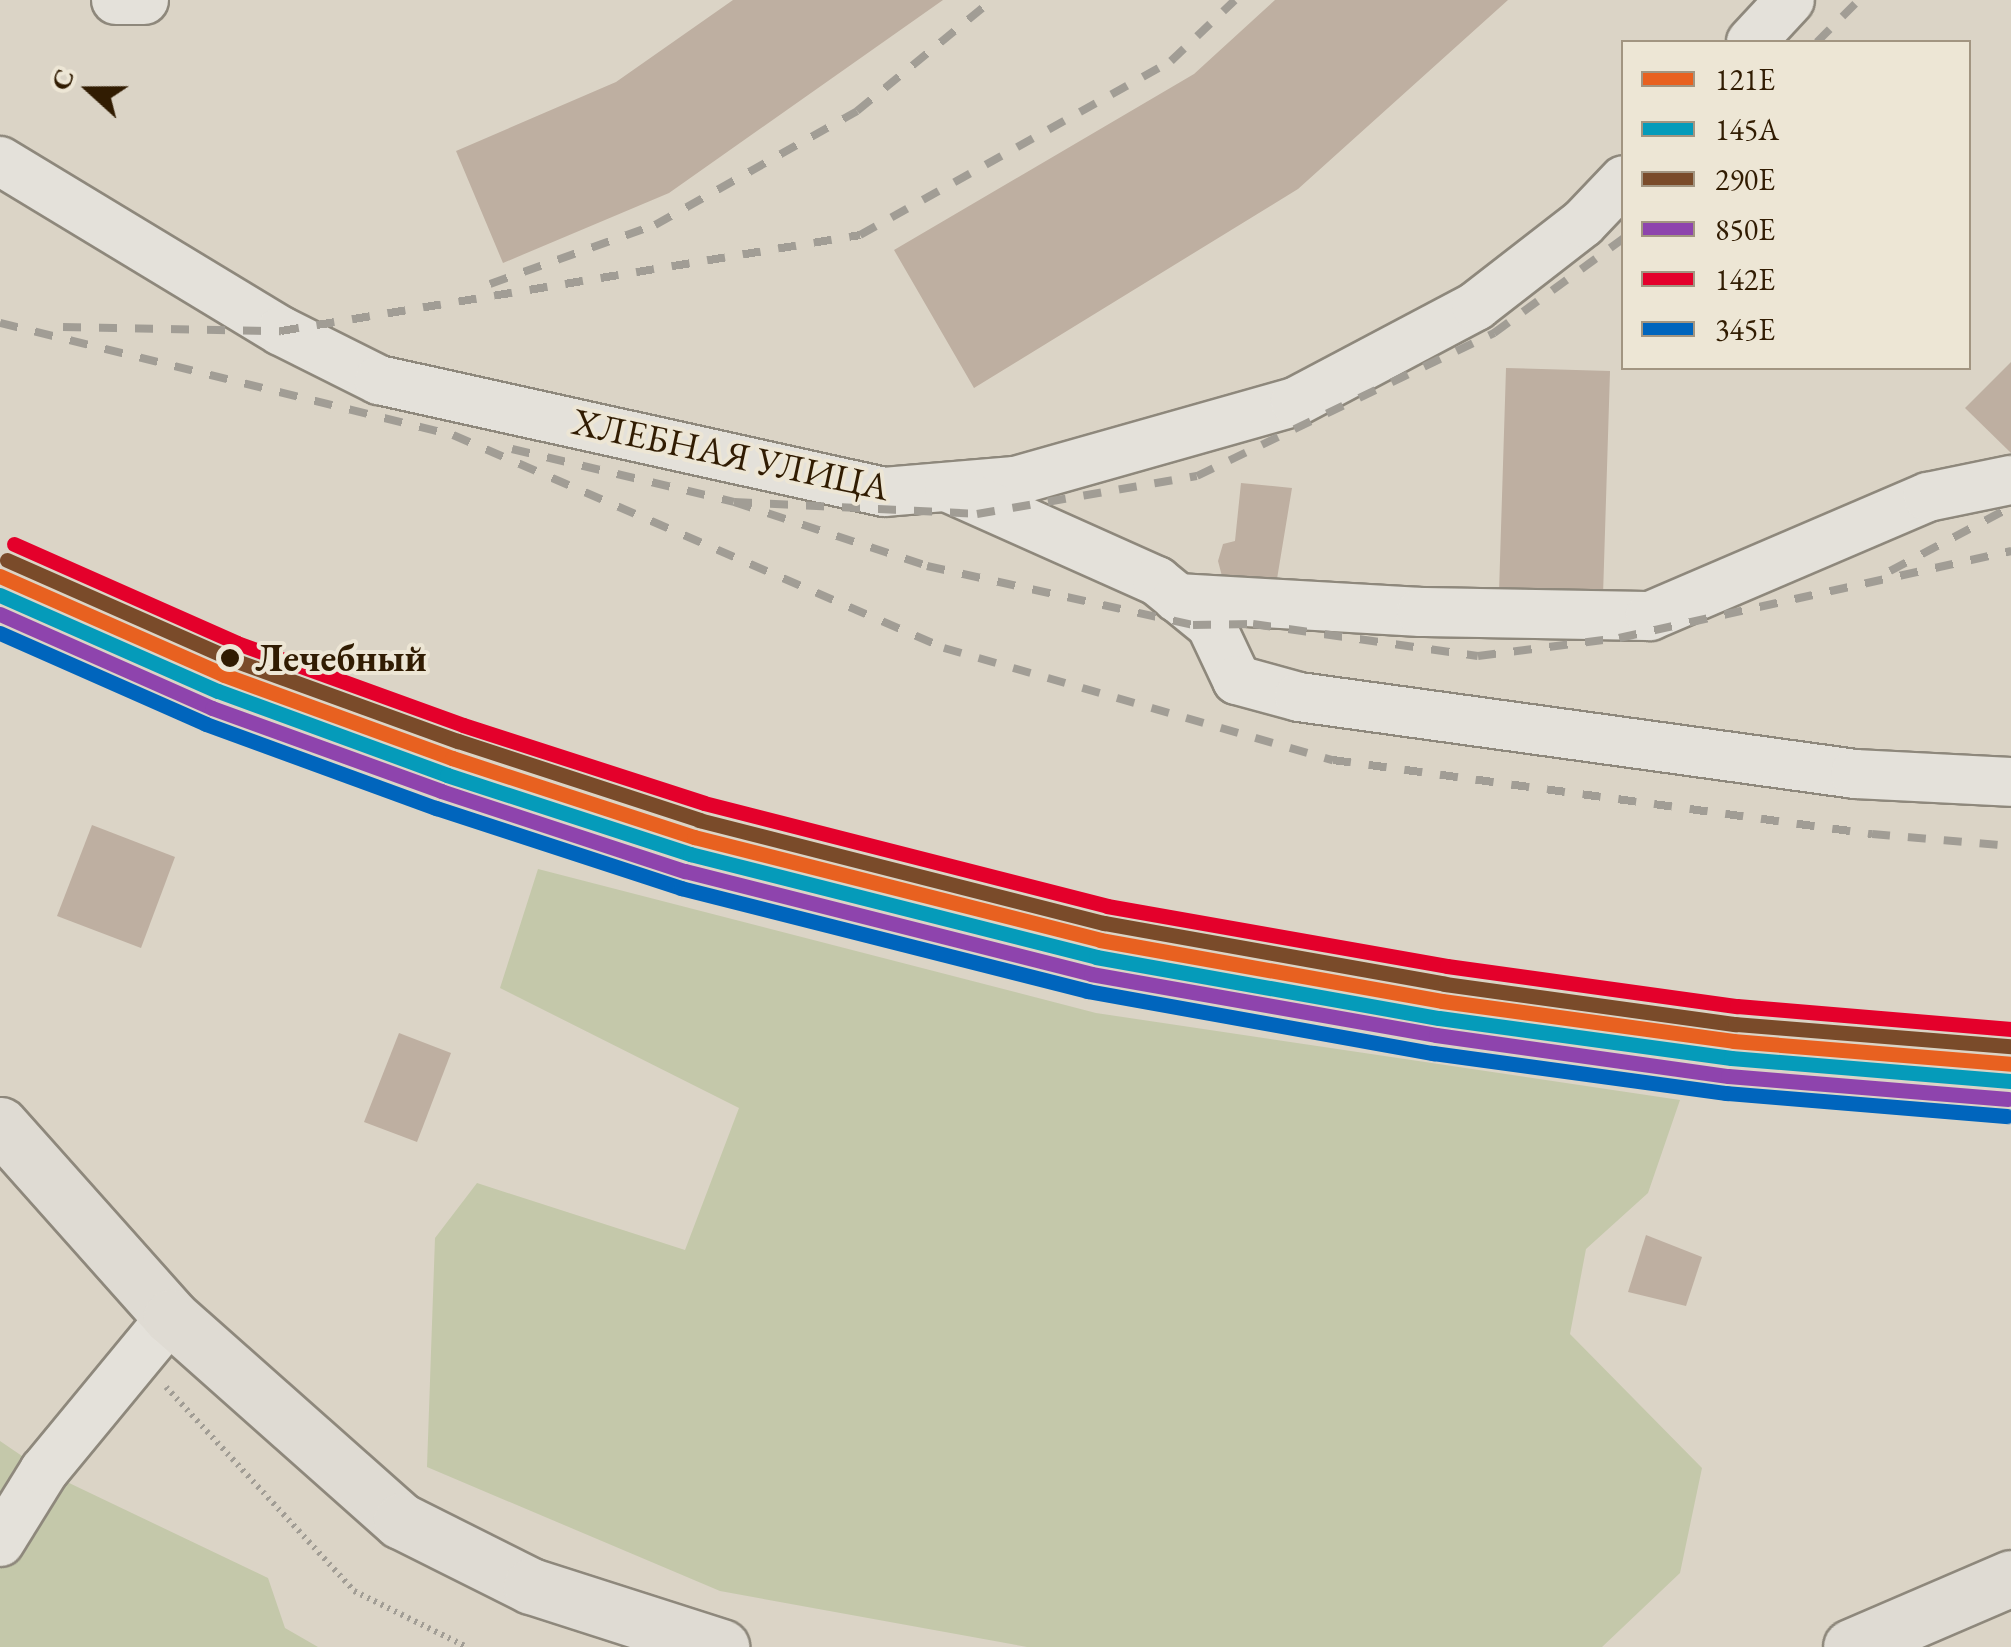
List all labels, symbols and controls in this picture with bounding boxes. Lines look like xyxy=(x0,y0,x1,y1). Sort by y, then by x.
north arrow xyxy=(40,40,140,140)
legend xyxy=(1621,40,1971,370)
text: 121Е xyxy=(1715,60,1775,99)
text: С xyxy=(42,64,82,95)
text: 145А xyxy=(1715,110,1779,149)
text: 290Е xyxy=(1715,160,1775,199)
text: 850Е xyxy=(1715,210,1775,249)
text: 142Е xyxy=(1715,260,1775,299)
text: 345Е xyxy=(1715,310,1775,349)
street label: ХЛЕБНАЯ УЛИЦА xyxy=(568,398,894,510)
place label: Лечебный xyxy=(255,635,427,681)
marker: Лечебный xyxy=(214,642,246,674)

